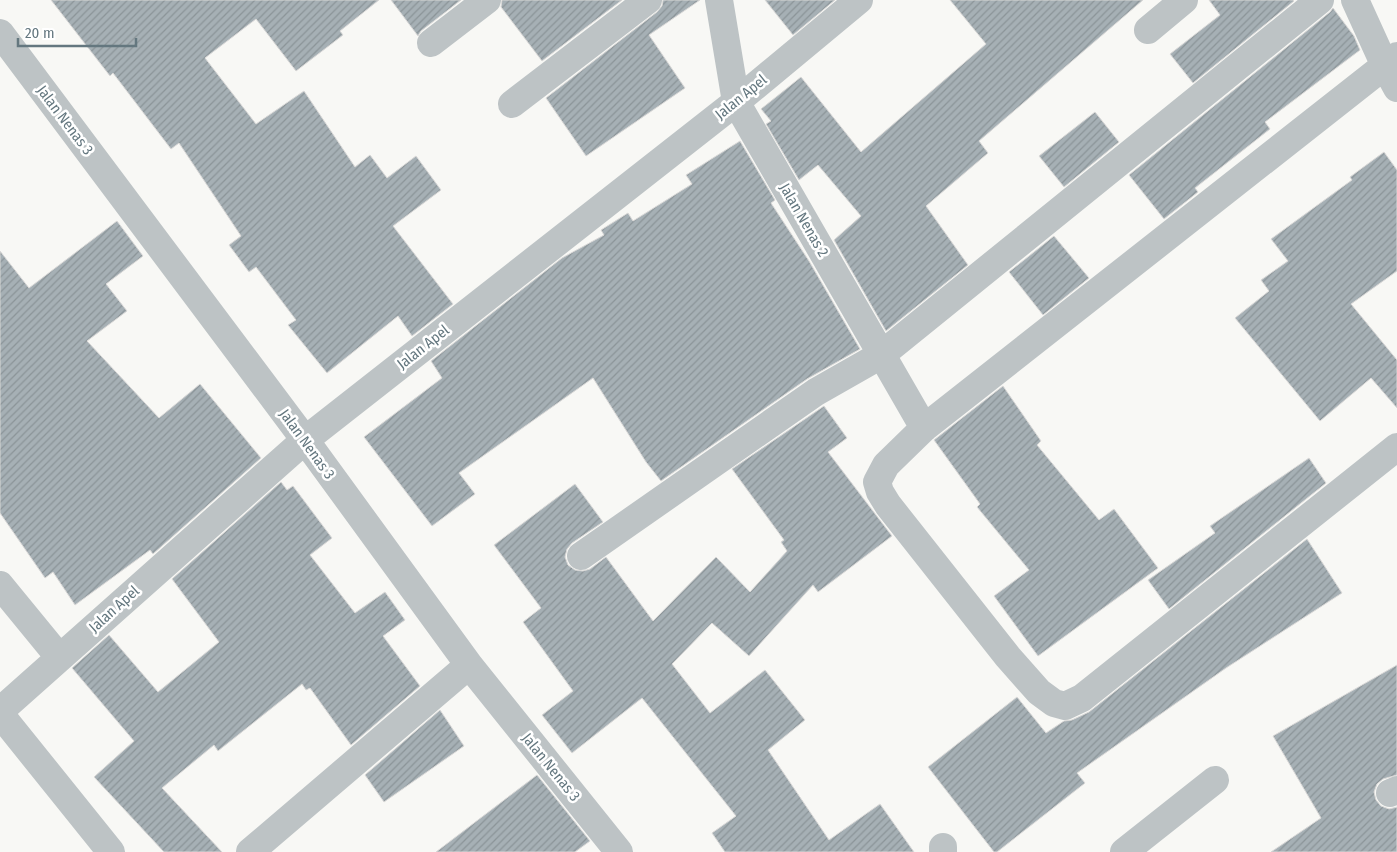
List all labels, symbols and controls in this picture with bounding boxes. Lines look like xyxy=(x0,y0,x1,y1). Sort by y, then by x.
scale bar xyxy=(18,15,135,47)
text: 20 m xyxy=(25,24,55,42)
street label: Jalan Apel xyxy=(712,71,770,123)
street label: Jalan Nenas 3 xyxy=(33,82,97,158)
street label: Jalan Nenas 2 xyxy=(776,180,833,260)
street label: Jalan Apel xyxy=(393,321,453,373)
street label: Jalan Nenas 3 xyxy=(276,405,339,483)
street label: Jalan Apel xyxy=(85,582,143,636)
street label: Jalan Nenas 3 xyxy=(518,729,584,805)

